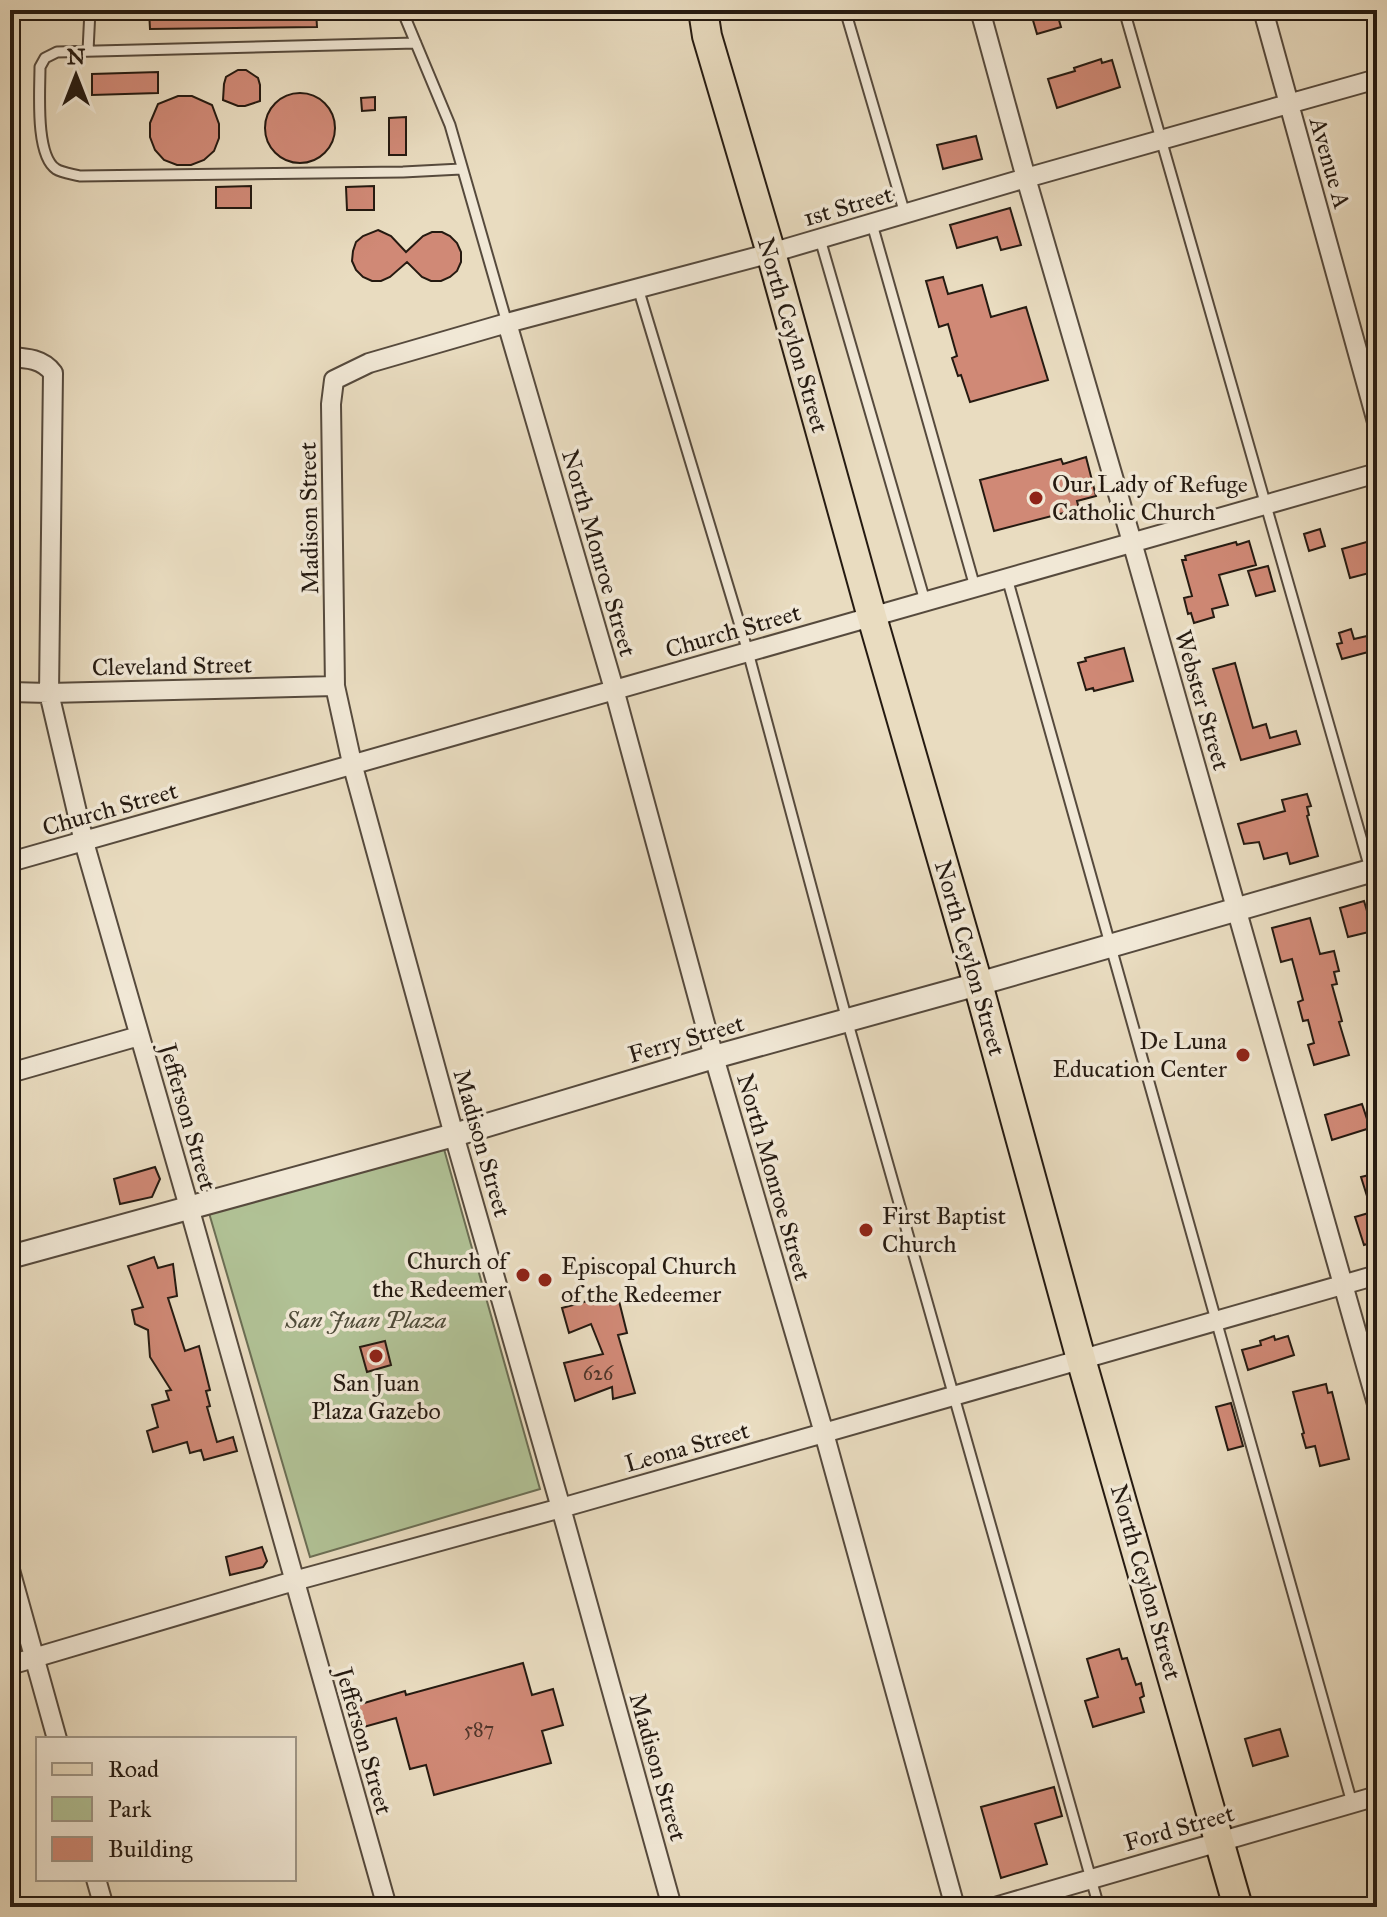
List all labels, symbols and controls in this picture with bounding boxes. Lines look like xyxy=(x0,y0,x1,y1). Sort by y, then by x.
north arrow xyxy=(36,36,116,116)
text: N xyxy=(67,43,86,70)
street label: Avenue A xyxy=(1302,113,1357,212)
street label: 1st Street xyxy=(800,179,897,233)
street label: North Ceylon Street xyxy=(751,234,835,437)
street label: Madison Street xyxy=(293,441,325,594)
street label: North Monroe Street xyxy=(555,446,643,660)
place label: Our Lady of Refuge Catholic Church xyxy=(1052,469,1248,527)
marker: Our Lady of Refuge Catholic Church xyxy=(1027,489,1045,507)
street label: Church Street xyxy=(662,597,805,665)
street label: Webster Street xyxy=(1168,626,1236,774)
street label: Cleveland Street xyxy=(92,650,253,682)
street label: Church Street xyxy=(39,775,182,843)
street label: North Ceylon Street xyxy=(928,857,1012,1060)
street label: Ferry Street xyxy=(625,1008,748,1070)
place label: De Luna Education Center xyxy=(1053,1026,1228,1084)
street label: Jefferson Street xyxy=(152,1037,223,1194)
marker: De Luna Education Center xyxy=(1234,1046,1252,1064)
street label: Madison Street xyxy=(447,1066,518,1221)
street label: North Monroe Street xyxy=(730,1070,818,1284)
place label: First Baptist Church xyxy=(882,1201,1007,1259)
marker: First Baptist Church xyxy=(857,1221,875,1239)
place label: Church of the Redeemer xyxy=(372,1246,511,1304)
place label: Episcopal Church of the Redeemer xyxy=(561,1251,736,1309)
marker: Church of the Redeemer xyxy=(514,1266,532,1284)
marker: Episcopal Church of the Redeemer xyxy=(536,1271,554,1289)
park label: San Juan Plaza xyxy=(284,1305,447,1335)
marker: San Juan Plaza Gazebo xyxy=(367,1347,385,1365)
house number: 626 xyxy=(583,1361,614,1385)
place label: San Juan Plaza Gazebo xyxy=(311,1368,441,1426)
street label: Leona Street xyxy=(621,1415,753,1479)
street label: North Ceylon Street xyxy=(1104,1481,1188,1684)
street label: Jefferson Street xyxy=(328,1661,399,1818)
street label: Madison Street xyxy=(623,1690,694,1845)
house number: 587 xyxy=(464,1717,494,1741)
legend xyxy=(36,1737,296,1881)
text: Road xyxy=(108,1754,159,1784)
text: Park xyxy=(108,1794,152,1824)
street label: Ford Street xyxy=(1121,1798,1238,1858)
text: Building xyxy=(108,1834,193,1864)

